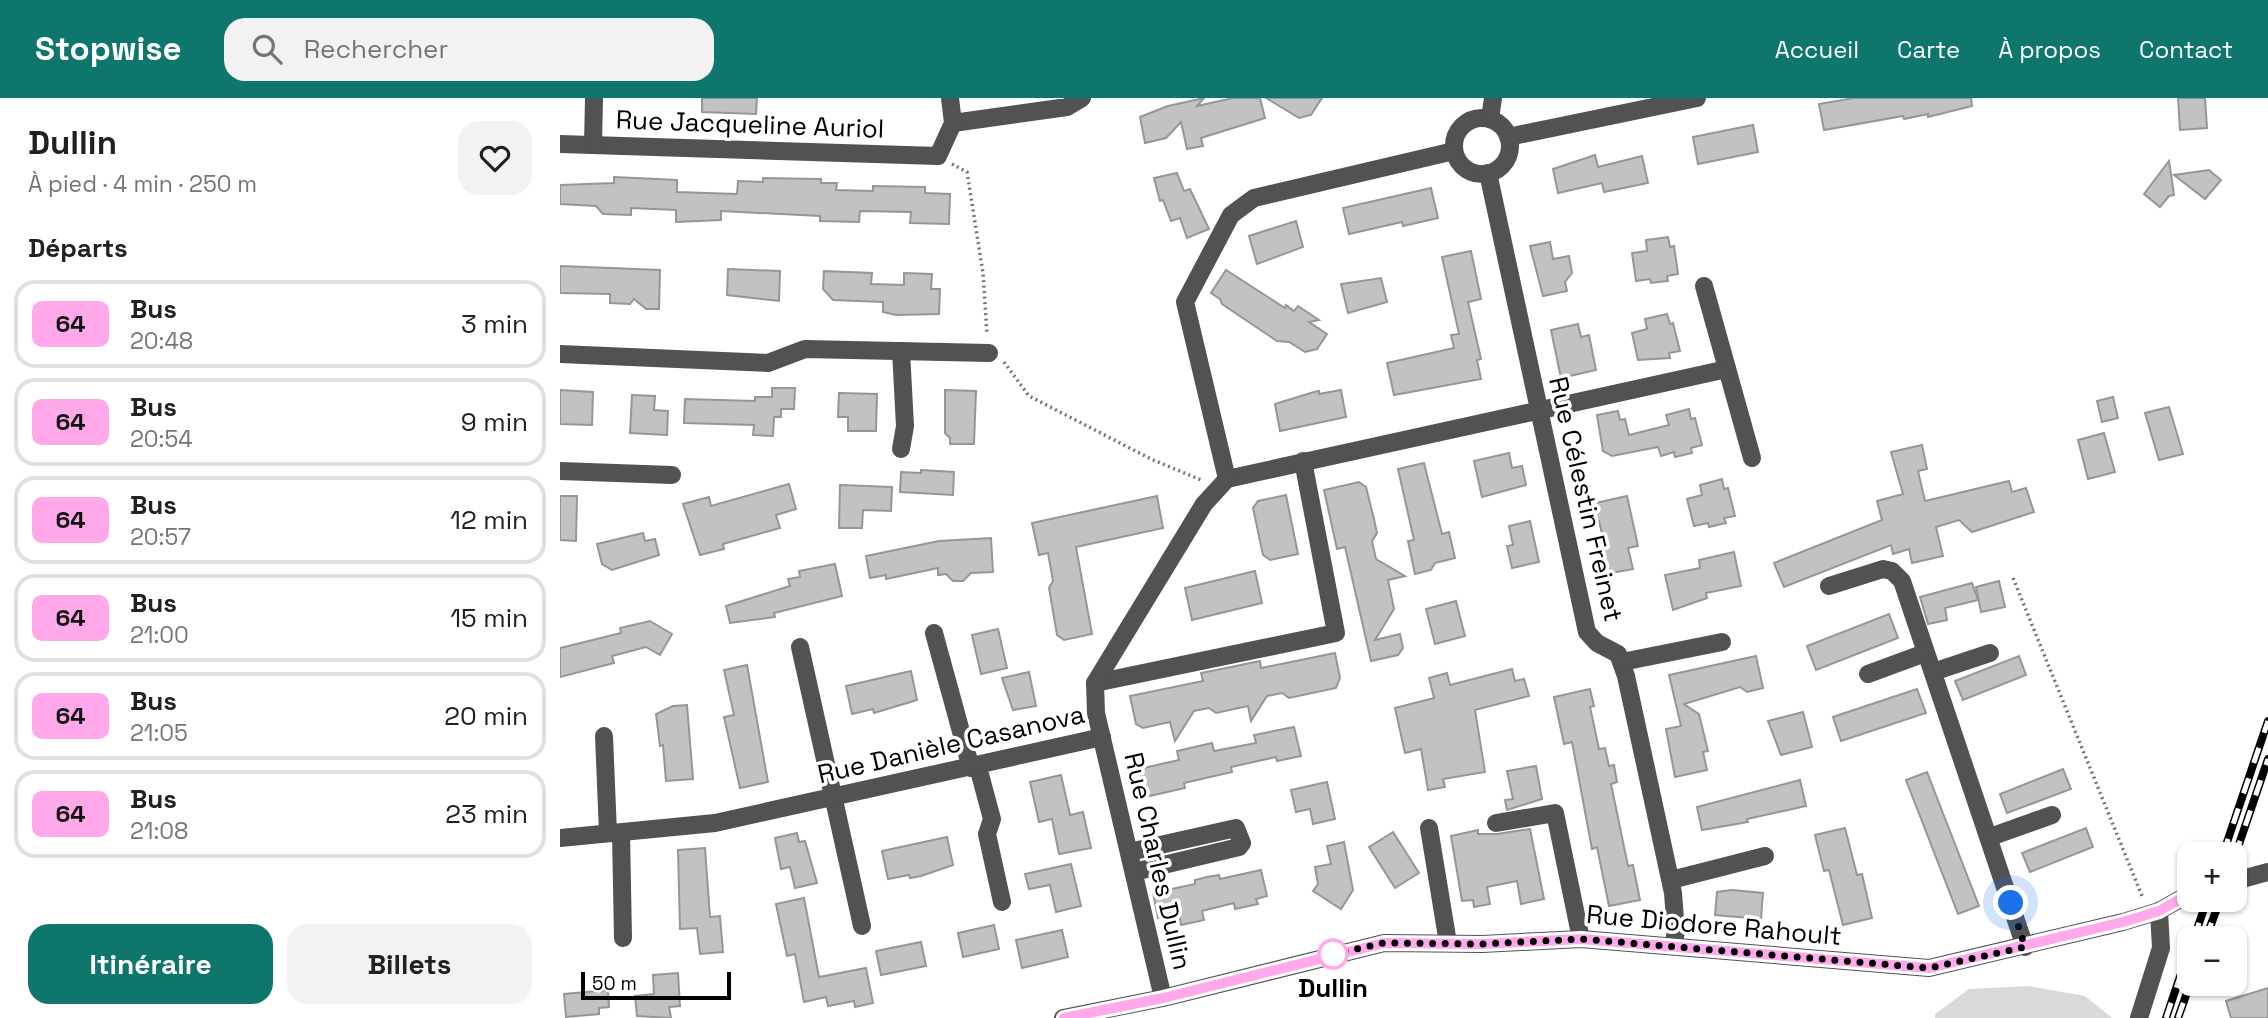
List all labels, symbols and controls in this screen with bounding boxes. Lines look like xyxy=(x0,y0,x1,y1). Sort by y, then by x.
search box xyxy=(224,18,714,81)
text: Stopwise xyxy=(35,28,182,70)
icon: search xyxy=(248,30,286,68)
text: Rechercher xyxy=(304,32,448,66)
text: Accueil xyxy=(1775,34,1859,65)
text: Carte xyxy=(1897,34,1960,65)
text: À propos xyxy=(1998,34,2101,65)
text: Contact xyxy=(2139,34,2233,65)
street label: Rue Jacqueline Auriol xyxy=(615,102,885,146)
button: heart xyxy=(458,121,532,195)
text: Dullin xyxy=(28,122,117,164)
text: À pied · 4 min · 250 m xyxy=(28,169,257,199)
text: Départs xyxy=(28,231,128,265)
text: Bus xyxy=(130,292,177,326)
text: 3 min xyxy=(461,307,528,341)
text: 64 xyxy=(55,308,86,339)
text: 20:48 xyxy=(130,326,193,356)
street label: Rue Célestin Freinet xyxy=(1541,373,1631,625)
text: Bus xyxy=(130,390,177,424)
text: 9 min xyxy=(461,405,528,439)
text: 64 xyxy=(55,406,86,437)
text: 20:54 xyxy=(130,424,193,454)
text: Bus xyxy=(130,488,177,522)
text: 12 min xyxy=(450,503,528,537)
text: 64 xyxy=(55,504,86,535)
text: 20:57 xyxy=(130,522,191,552)
text: Bus xyxy=(130,586,177,620)
text: 15 min xyxy=(450,601,528,635)
text: 64 xyxy=(55,602,86,633)
text: 21:00 xyxy=(130,620,189,650)
text: Bus xyxy=(130,684,177,718)
street label: Rue Danièle Casanova xyxy=(814,697,1088,791)
text: 20 min xyxy=(444,699,528,733)
text: 64 xyxy=(55,700,86,731)
text: 21:05 xyxy=(130,718,188,748)
street label: Rue Charles Dullin xyxy=(1116,749,1200,973)
text: Bus xyxy=(130,782,177,816)
text: 23 min xyxy=(445,797,528,831)
text: 64 xyxy=(55,798,86,829)
text: 21:08 xyxy=(130,816,188,846)
map controls xyxy=(2177,842,2247,996)
button: + xyxy=(2177,842,2247,912)
your location xyxy=(1993,885,2028,920)
street label: Rue Diodore Rahoult xyxy=(1585,897,1843,953)
button: Itinéraire xyxy=(28,924,273,1004)
button: Billets xyxy=(287,924,532,1004)
button: − xyxy=(2177,926,2247,996)
marker: Dullin xyxy=(1318,939,1348,969)
scale bar xyxy=(581,969,732,1001)
text: 50 m xyxy=(592,971,637,996)
place label: Dullin xyxy=(1298,971,1368,1005)

